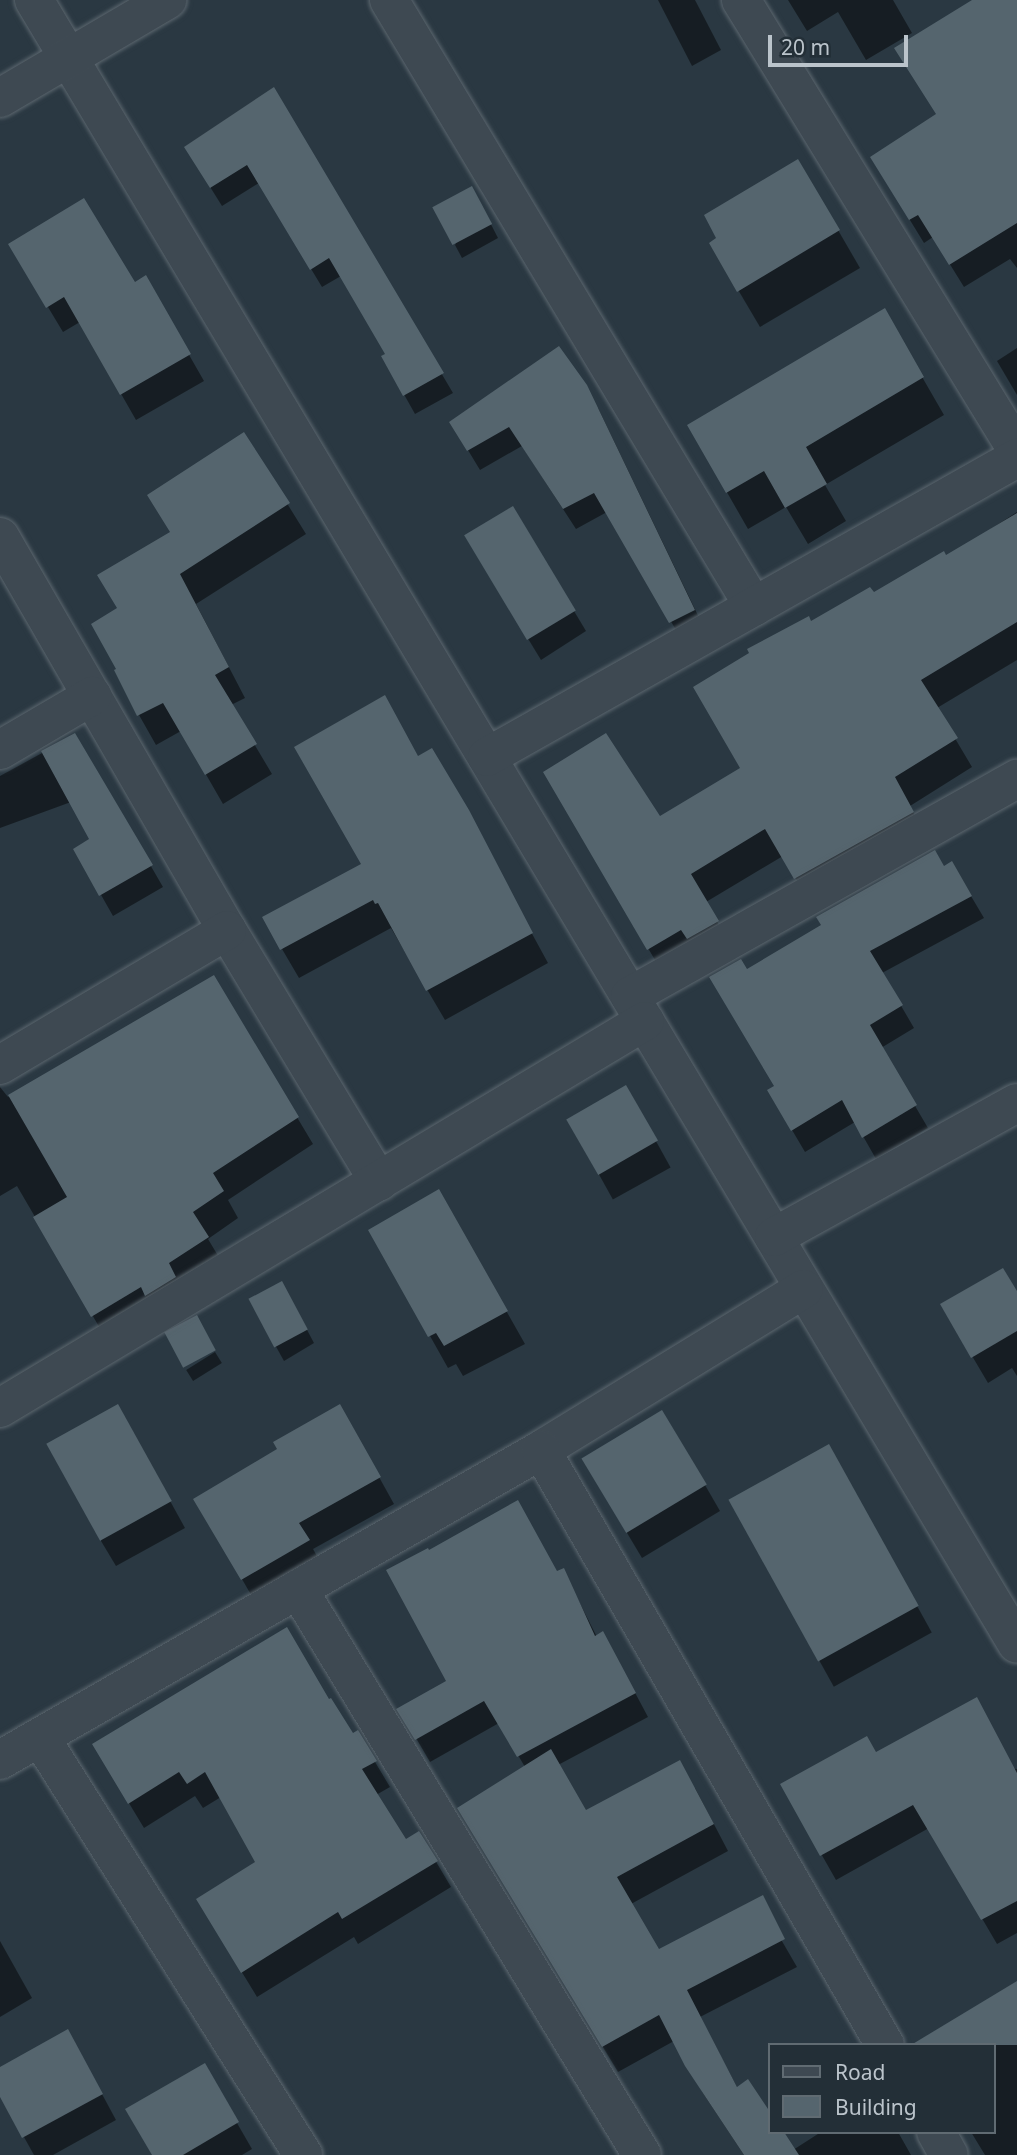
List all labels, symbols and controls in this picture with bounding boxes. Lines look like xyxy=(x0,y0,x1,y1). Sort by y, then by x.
scale bar xyxy=(772,21,912,65)
text: 20 m xyxy=(781,33,830,61)
legend xyxy=(768,2043,996,2134)
text: Road xyxy=(835,2058,885,2086)
text: Building xyxy=(835,2093,917,2121)

